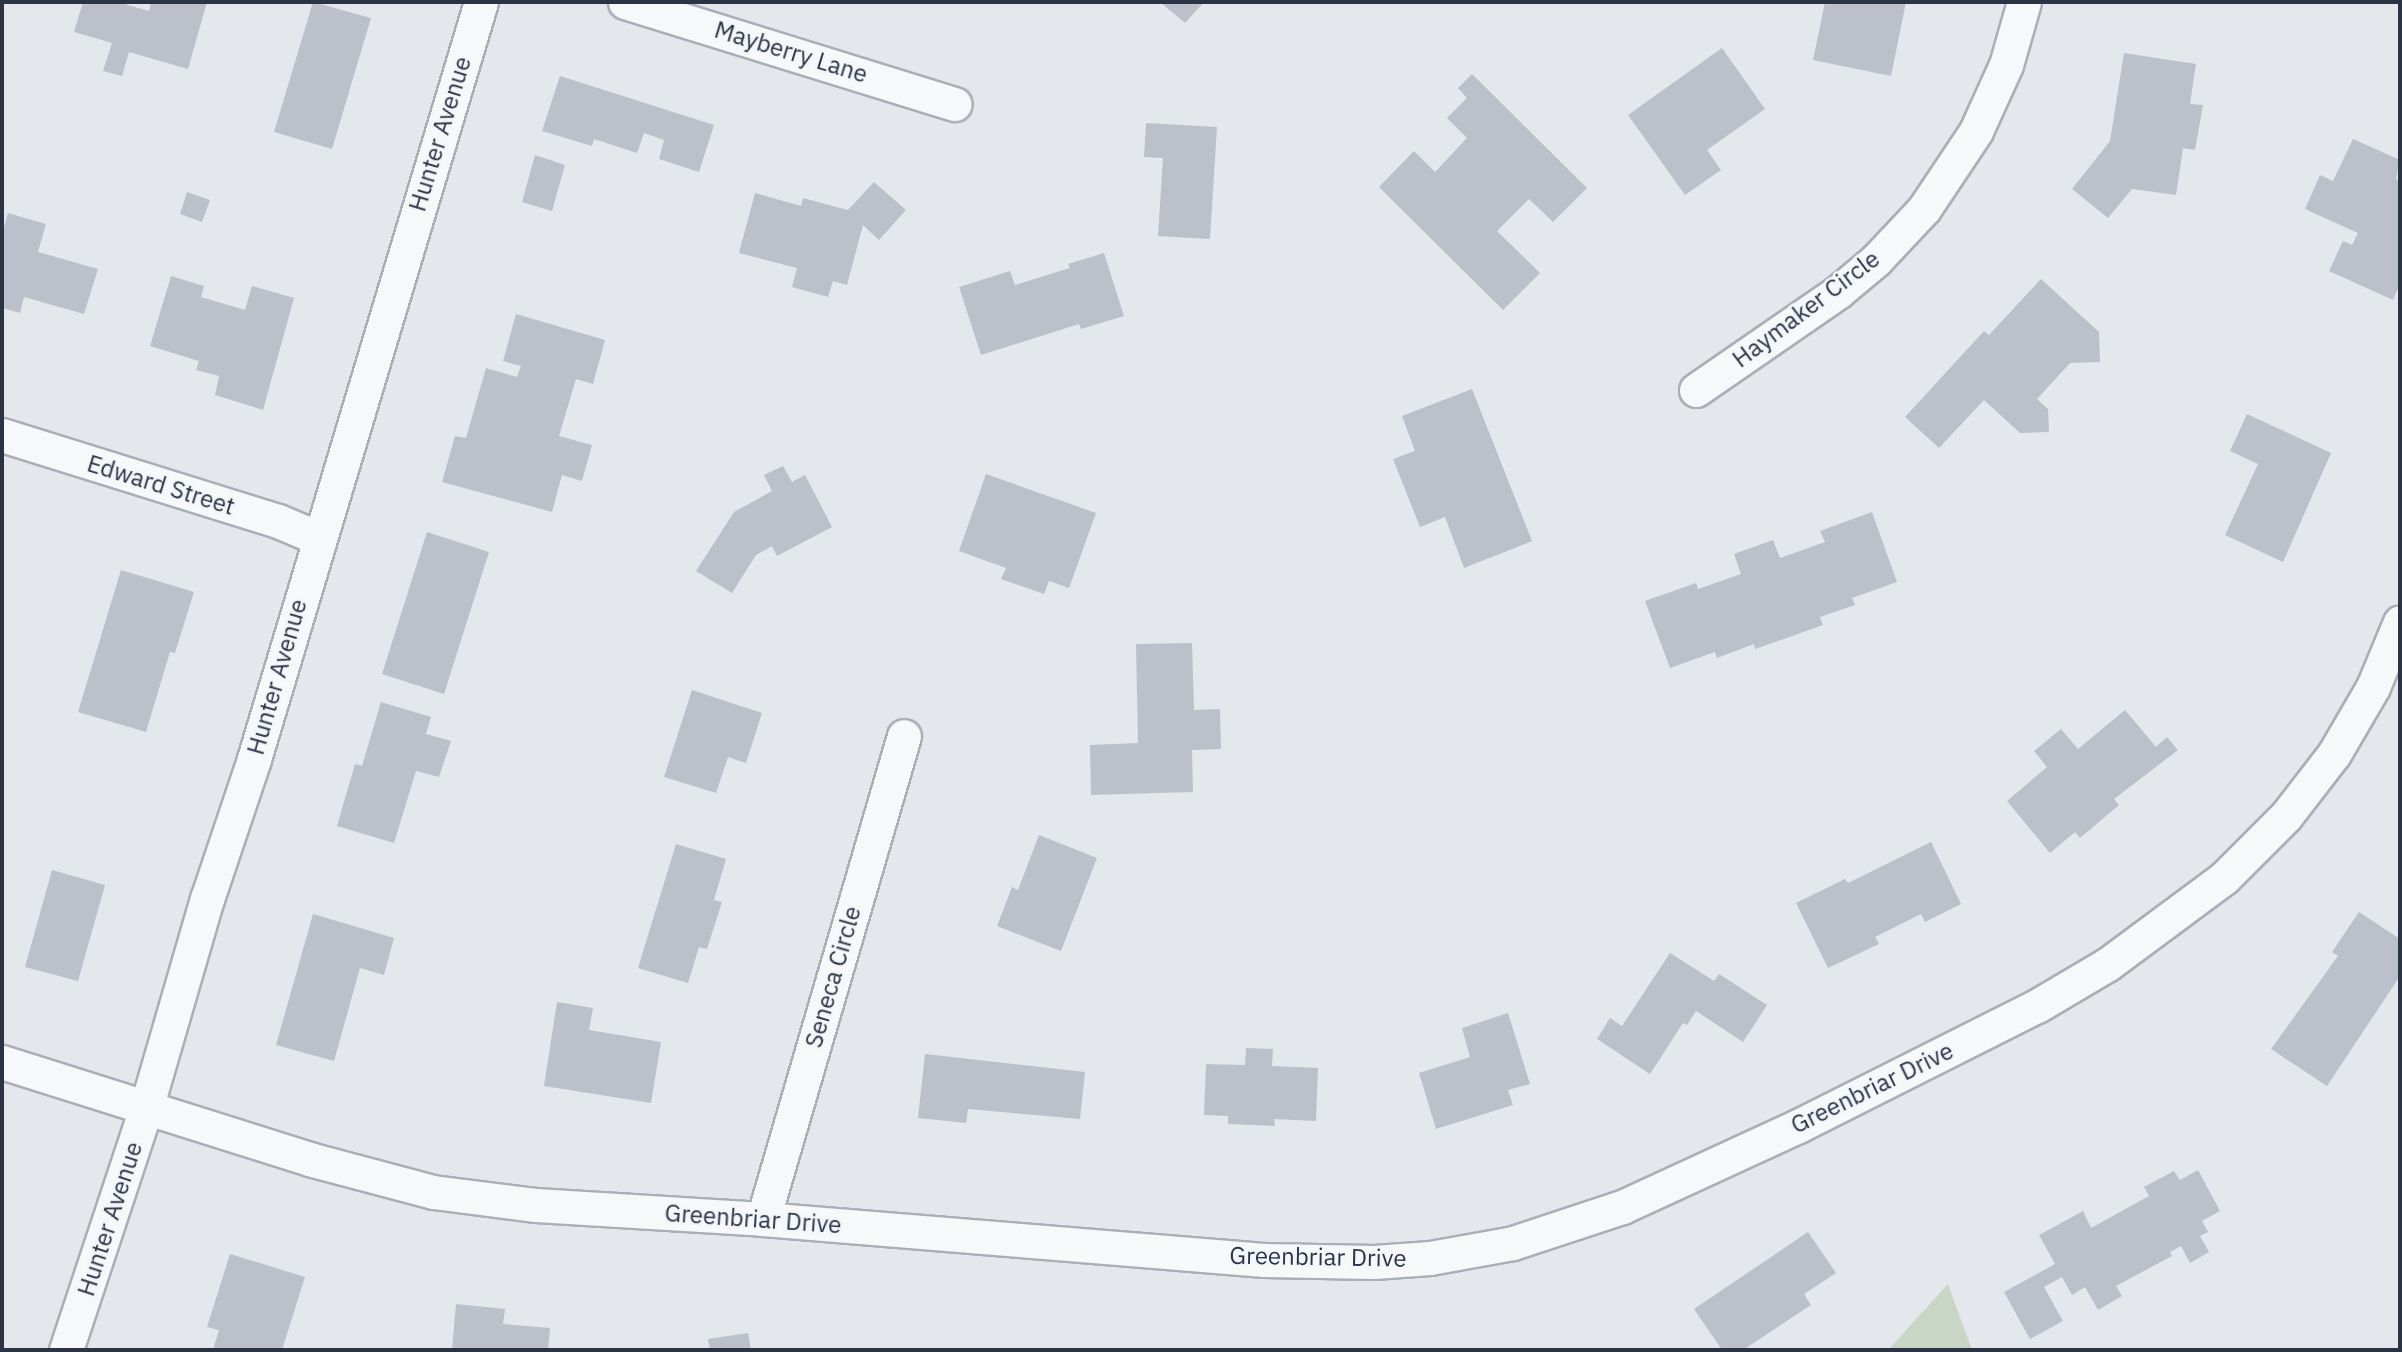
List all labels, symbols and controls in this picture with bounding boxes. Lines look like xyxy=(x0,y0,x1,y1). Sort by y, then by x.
street label: Mayberry Lane xyxy=(711,15,871,89)
street label: Hunter Avenue xyxy=(403,53,477,215)
street label: Haymaker Circle xyxy=(1727,244,1885,374)
street label: Edward Street xyxy=(84,449,238,521)
street label: Hunter Avenue xyxy=(241,596,313,758)
street label: Seneca Circle xyxy=(799,903,867,1051)
street label: Greenbriar Drive xyxy=(1786,1036,1958,1140)
street label: Hunter Avenue xyxy=(72,1138,148,1300)
street label: Greenbriar Drive xyxy=(664,1198,842,1240)
street label: Greenbriar Drive xyxy=(1229,1241,1407,1273)

